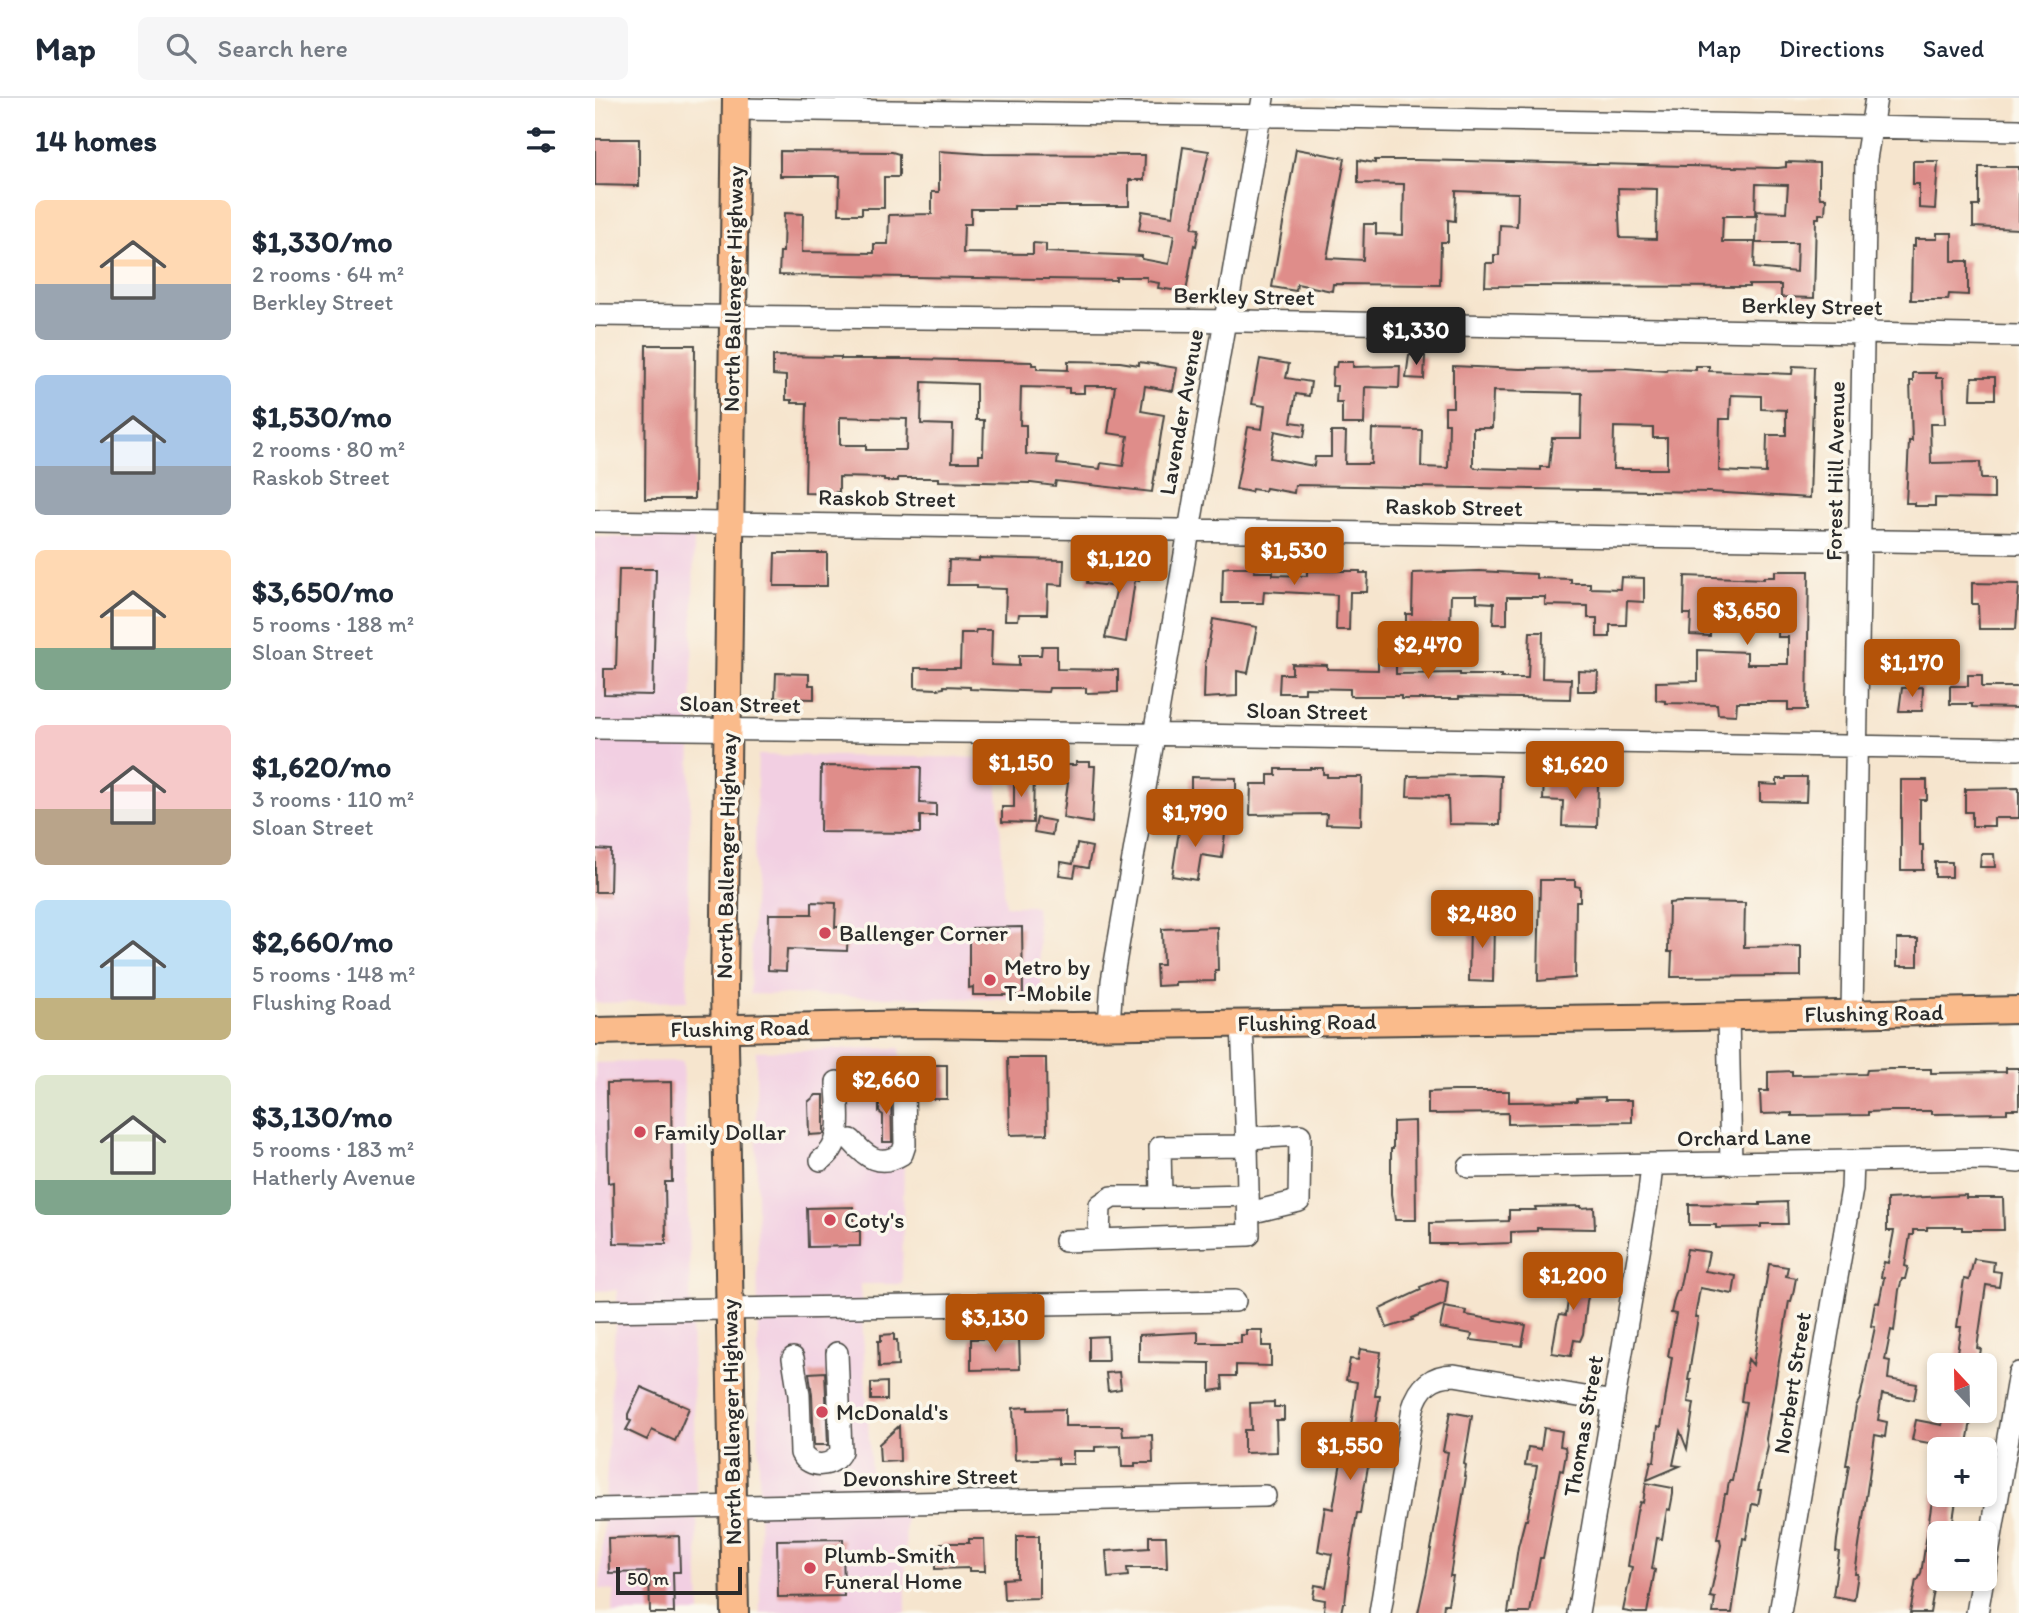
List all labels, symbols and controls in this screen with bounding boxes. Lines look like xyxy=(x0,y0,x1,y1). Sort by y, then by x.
search box xyxy=(138,17,628,80)
text: Map xyxy=(35,29,96,68)
icon: search xyxy=(162,29,200,67)
text: Search here xyxy=(218,32,348,64)
text: Map xyxy=(1697,34,1741,63)
text: Directions xyxy=(1779,34,1885,63)
text: Saved xyxy=(1923,34,1984,63)
icon: filters xyxy=(522,121,560,159)
text: 14 homes xyxy=(35,122,157,159)
street label: North Ballenger Highway xyxy=(717,165,749,412)
text: $1,330/mo xyxy=(252,223,393,260)
icon: home xyxy=(91,228,175,312)
text: 2 rooms · 64 m² xyxy=(252,260,404,288)
street label: Berkley Street xyxy=(1173,281,1315,311)
text: Berkley Street xyxy=(252,288,393,316)
street label: Berkley Street xyxy=(1741,291,1883,321)
pin: $1,330 xyxy=(1359,308,1473,367)
text: $1,330 xyxy=(1382,316,1450,344)
street label: Lavender Avenue xyxy=(1153,327,1209,497)
street label: Forest Hill Avenue xyxy=(1819,381,1851,561)
text: $1,530/mo xyxy=(252,398,392,435)
icon: home xyxy=(91,403,175,487)
text: 2 rooms · 80 m² xyxy=(252,435,405,463)
text: Raskob Street xyxy=(252,463,390,491)
street label: Raskob Street xyxy=(818,483,956,513)
street label: Raskob Street xyxy=(1385,492,1523,522)
pin: $1,530 xyxy=(1237,528,1351,587)
pin: $1,120 xyxy=(1062,536,1176,595)
text: $1,530 xyxy=(1261,536,1327,564)
text: $1,120 xyxy=(1087,544,1151,572)
text: $3,650/mo xyxy=(252,573,394,610)
icon: home xyxy=(91,578,175,662)
pin: $3,650 xyxy=(1690,588,1804,647)
text: $3,650 xyxy=(1713,596,1781,624)
text: 5 rooms · 188 m² xyxy=(252,610,414,638)
pin: $2,470 xyxy=(1371,622,1485,681)
text: $2,470 xyxy=(1394,630,1462,658)
text: Sloan Street xyxy=(252,638,373,666)
pin: $1,170 xyxy=(1855,640,1969,699)
text: $1,170 xyxy=(1880,648,1944,676)
street label: Sloan Street xyxy=(679,689,801,719)
street label: Sloan Street xyxy=(1246,696,1368,726)
street label: North Ballenger Highway xyxy=(710,732,742,979)
pin: $1,150 xyxy=(964,740,1078,799)
pin: $1,620 xyxy=(1518,742,1632,801)
text: $1,620/mo xyxy=(252,748,391,785)
text: $1,150 xyxy=(989,748,1053,776)
text: $1,620 xyxy=(1542,750,1608,778)
icon: home xyxy=(91,753,175,837)
text: 3 rooms · 110 m² xyxy=(252,785,414,813)
pin: $1,790 xyxy=(1138,790,1252,849)
text: $1,790 xyxy=(1162,798,1228,826)
text: Sloan Street xyxy=(252,813,373,841)
pin: $2,480 xyxy=(1425,890,1539,950)
text: $2,480 xyxy=(1447,899,1517,927)
place label: Ballenger Corner xyxy=(839,919,1008,947)
text: $2,660/mo xyxy=(252,923,393,960)
marker: Ballenger Corner xyxy=(817,925,833,941)
icon: home xyxy=(91,928,175,1012)
place label: Metro by T-Mobile xyxy=(1004,953,1092,1007)
text: 5 rooms · 148 m² xyxy=(252,960,415,988)
marker: Metro by T-Mobile xyxy=(982,972,998,988)
text: Flushing Road xyxy=(252,988,391,1016)
street label: Flushing Road xyxy=(1804,998,1944,1028)
street label: Flushing Road xyxy=(1237,1007,1377,1037)
street label: Flushing Road xyxy=(670,1013,810,1043)
pin: $2,660 xyxy=(829,1056,943,1116)
text: $2,660 xyxy=(852,1065,920,1093)
text: $3,130/mo xyxy=(252,1098,393,1135)
icon: home xyxy=(91,1103,175,1187)
place label: Family Dollar xyxy=(654,1118,786,1146)
street label: Orchard Lane xyxy=(1677,1122,1811,1152)
marker: Family Dollar xyxy=(632,1124,648,1140)
text: 5 rooms · 183 m² xyxy=(252,1135,414,1163)
text: Hatherly Avenue xyxy=(252,1163,416,1191)
place label: Coty's xyxy=(844,1206,905,1234)
marker: Coty's xyxy=(822,1212,838,1228)
pin: $1,200 xyxy=(1516,1252,1630,1312)
text: $1,200 xyxy=(1539,1261,1607,1289)
pin: $3,130 xyxy=(938,1294,1052,1354)
street label: North Ballenger Highway xyxy=(715,1298,747,1545)
text: $3,130 xyxy=(961,1303,1029,1331)
street label: Norbert Street xyxy=(1767,1310,1817,1456)
street label: Thomas Street xyxy=(1557,1353,1609,1499)
north arrow xyxy=(1927,1353,1997,1423)
map controls xyxy=(1927,1353,1997,1591)
place label: McDonald's xyxy=(836,1398,949,1426)
marker: McDonald's xyxy=(814,1404,830,1420)
pin: $1,550 xyxy=(1293,1422,1407,1482)
text: $1,550 xyxy=(1317,1431,1383,1459)
button: + xyxy=(1927,1437,1997,1507)
street label: Devonshire Street xyxy=(842,1461,1018,1493)
button: − xyxy=(1927,1521,1997,1591)
place label: Plumb-Smith Funeral Home xyxy=(824,1541,962,1595)
marker: Plumb-Smith Funeral Home xyxy=(802,1560,818,1576)
scale bar xyxy=(616,1564,742,1596)
text: 50 m xyxy=(627,1567,669,1590)

